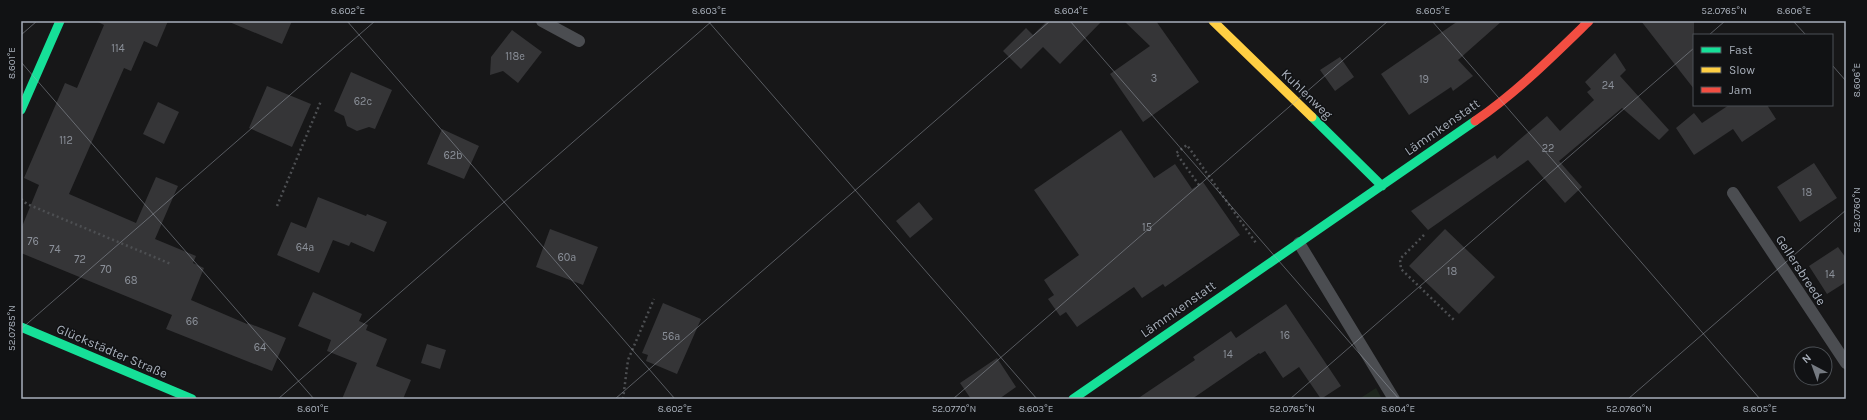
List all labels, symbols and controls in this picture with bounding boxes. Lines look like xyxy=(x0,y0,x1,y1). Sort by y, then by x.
text: 8.602°E xyxy=(331,5,365,17)
text: 8.603°E xyxy=(692,5,726,17)
text: 8.604°E xyxy=(1054,5,1088,17)
text: 8.605°E xyxy=(1416,5,1450,17)
text: 52.0765°N xyxy=(1701,5,1747,17)
text: 8.606°E xyxy=(1777,5,1811,17)
legend xyxy=(1693,34,1833,106)
house number: 114 xyxy=(111,42,125,55)
text: Fast xyxy=(1729,43,1753,57)
text: 8.601°E xyxy=(6,47,18,79)
house number: 118e xyxy=(505,50,525,63)
text: Slow xyxy=(1729,63,1755,77)
text: 8.606°E xyxy=(1851,63,1863,97)
street label: Kuhlenweg xyxy=(1278,66,1336,122)
house number: 3 xyxy=(1151,72,1157,85)
house number: 19 xyxy=(1419,73,1429,86)
house number: 24 xyxy=(1602,79,1614,92)
text: Jam xyxy=(1729,83,1752,97)
house number: 62c xyxy=(354,95,372,108)
street label: Lämmkenstatt xyxy=(1402,96,1482,158)
house number: 112 xyxy=(59,134,73,147)
house number: 22 xyxy=(1542,142,1554,155)
house number: 62b xyxy=(443,149,463,162)
house number: 18 xyxy=(1802,186,1812,199)
text: 52.0760°N xyxy=(1851,187,1863,233)
house number: 15 xyxy=(1142,221,1152,234)
street label: Gellersbreede xyxy=(1773,232,1829,308)
house number: 76 xyxy=(27,235,39,248)
house number: 64a xyxy=(296,241,314,254)
house number: 74 xyxy=(49,243,61,256)
house number: 60a xyxy=(558,251,576,264)
house number: 72 xyxy=(74,253,86,266)
house number: 70 xyxy=(100,263,112,276)
house number: 18 xyxy=(1447,265,1457,278)
house number: 14 xyxy=(1825,268,1835,281)
house number: 68 xyxy=(124,274,138,287)
street label: Lämmkenstatt xyxy=(1138,278,1218,340)
text: 52.0785°N xyxy=(6,305,18,351)
house number: 66 xyxy=(186,315,198,328)
street label: Glückstädter Straße xyxy=(54,321,170,381)
house number: 16 xyxy=(1280,329,1290,342)
house number: 56a xyxy=(662,330,680,343)
house number: 64 xyxy=(254,341,266,354)
north arrow xyxy=(1793,346,1833,386)
house number: 14 xyxy=(1223,348,1233,361)
text: N xyxy=(1800,351,1814,366)
text: 8.601°E xyxy=(297,403,329,415)
text: 8.602°E xyxy=(658,403,692,415)
text: 52.0770°N xyxy=(932,403,976,415)
text: 8.603°E xyxy=(1019,403,1053,415)
text: 52.0765°N xyxy=(1269,403,1315,415)
text: 8.604°E xyxy=(1381,403,1415,415)
text: 52.0760°N xyxy=(1606,403,1652,415)
text: 8.605°E xyxy=(1743,403,1777,415)

